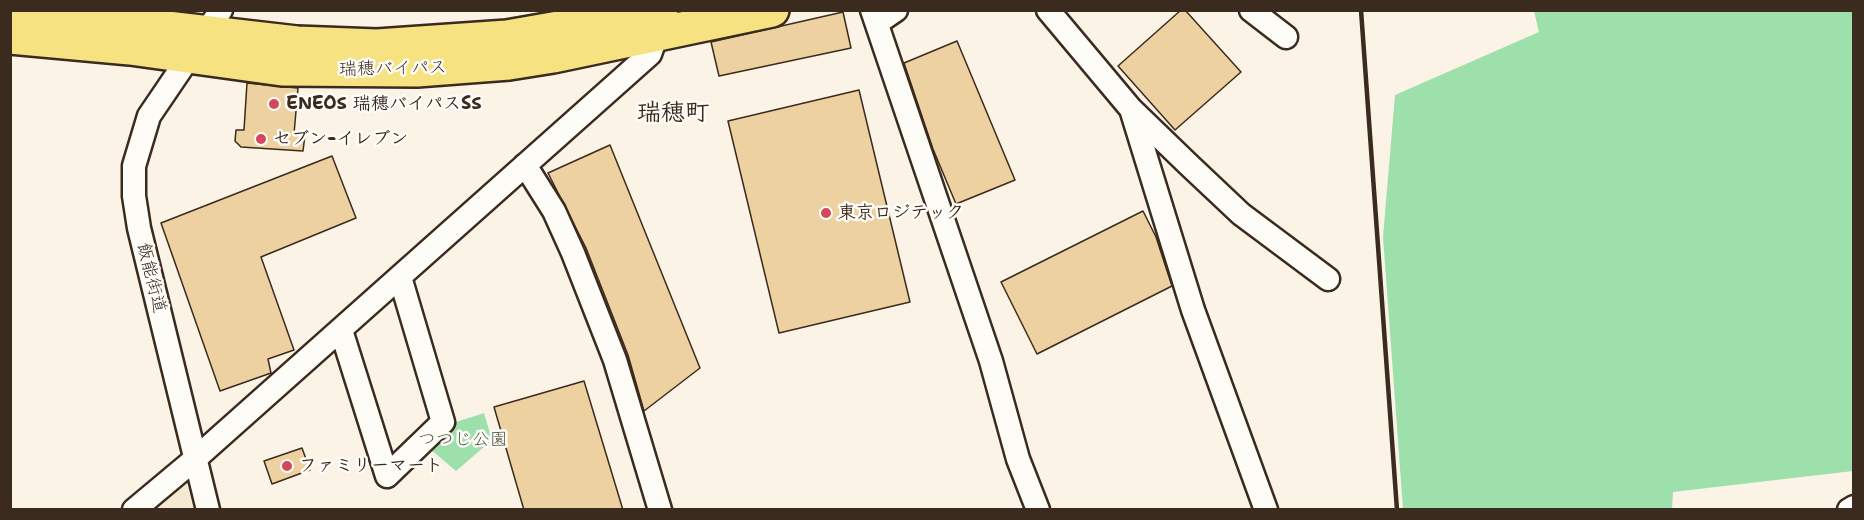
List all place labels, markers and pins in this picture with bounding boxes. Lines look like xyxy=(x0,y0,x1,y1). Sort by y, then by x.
place label: ENEOS 瑞穂バイパスSS xyxy=(286,93,481,115)
marker: ENEOS 瑞穂バイパスSS xyxy=(267,97,281,111)
place label: セブン-イレブン xyxy=(273,128,408,150)
marker: セブン-イレブン xyxy=(254,132,268,146)
place label: 東京ロジテック xyxy=(838,202,964,224)
marker: 東京ロジテック xyxy=(819,206,833,220)
place label: ファミリーマート xyxy=(299,455,443,477)
marker: ファミリーマート xyxy=(280,459,294,473)

